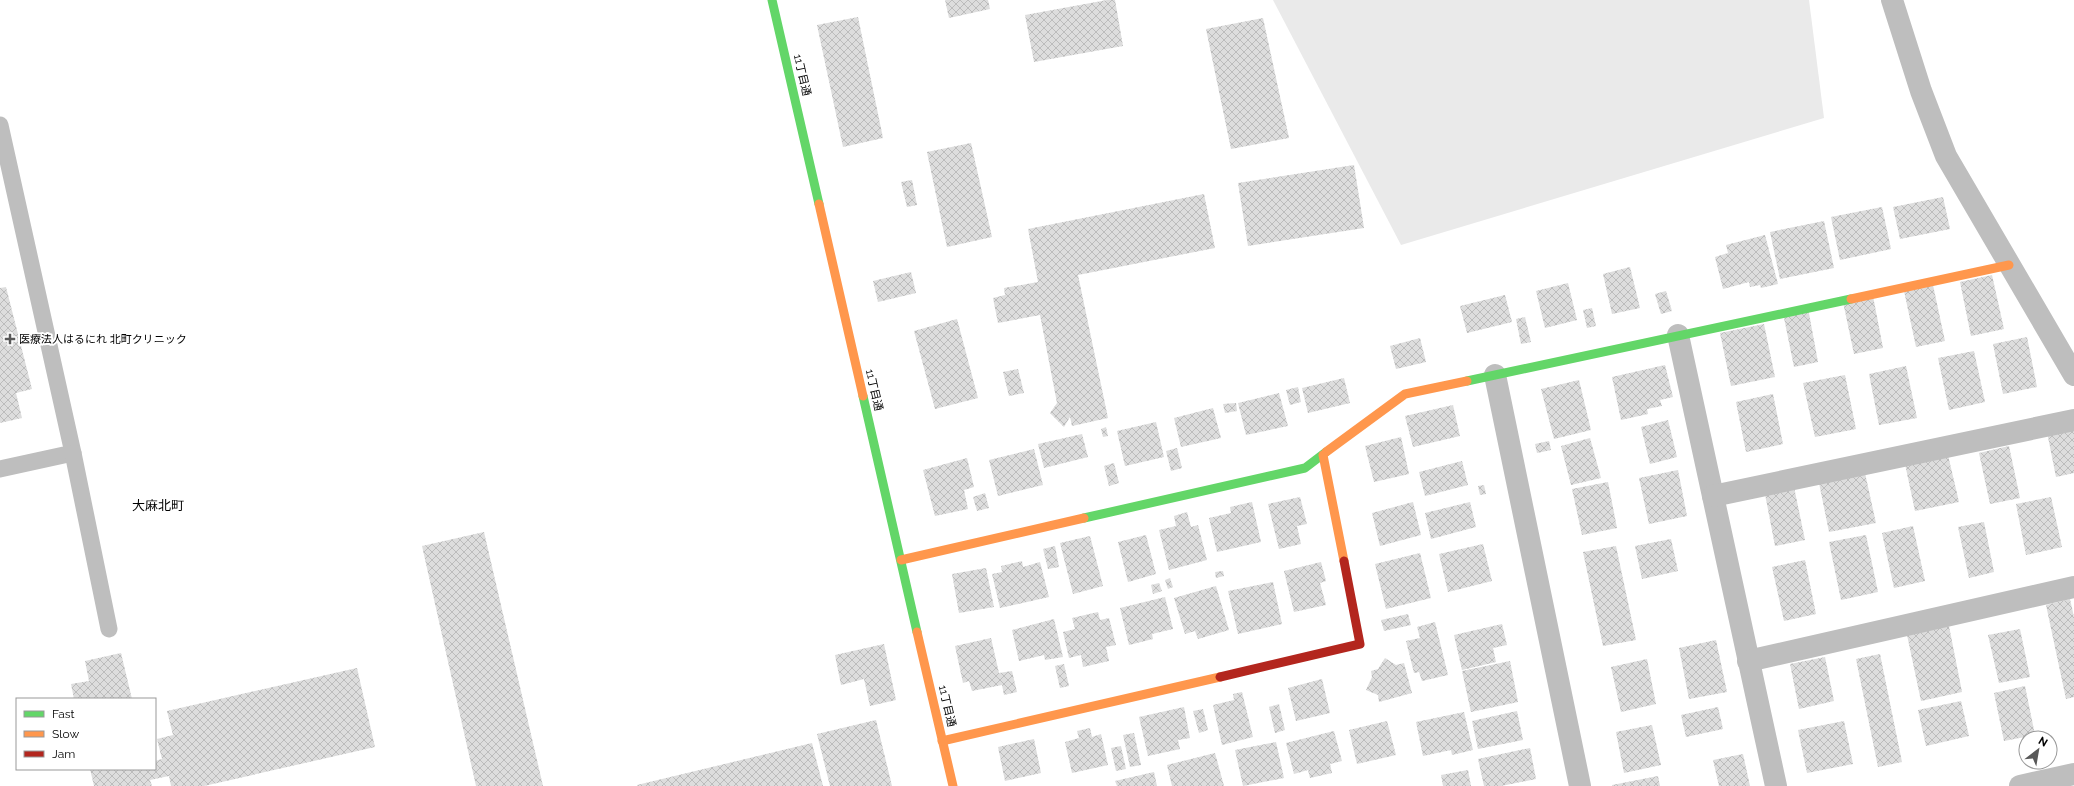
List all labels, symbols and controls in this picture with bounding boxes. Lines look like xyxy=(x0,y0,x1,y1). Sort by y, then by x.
street label: 11丁目通 xyxy=(791,53,813,97)
marker: 医療法人はるにれ 北町クリニック xyxy=(4,333,16,345)
place label: 医療法人はるにれ 北町クリニック xyxy=(19,333,187,346)
street label: 11丁目通 xyxy=(863,368,885,412)
district label: 大麻北町 xyxy=(132,498,184,513)
street label: 11丁目通 xyxy=(936,684,958,728)
legend xyxy=(16,698,156,770)
text: Fast xyxy=(52,707,75,721)
text: Slow xyxy=(52,727,79,741)
north arrow xyxy=(2018,730,2058,770)
text: N xyxy=(2036,734,2050,750)
text: Jam xyxy=(52,747,75,761)

